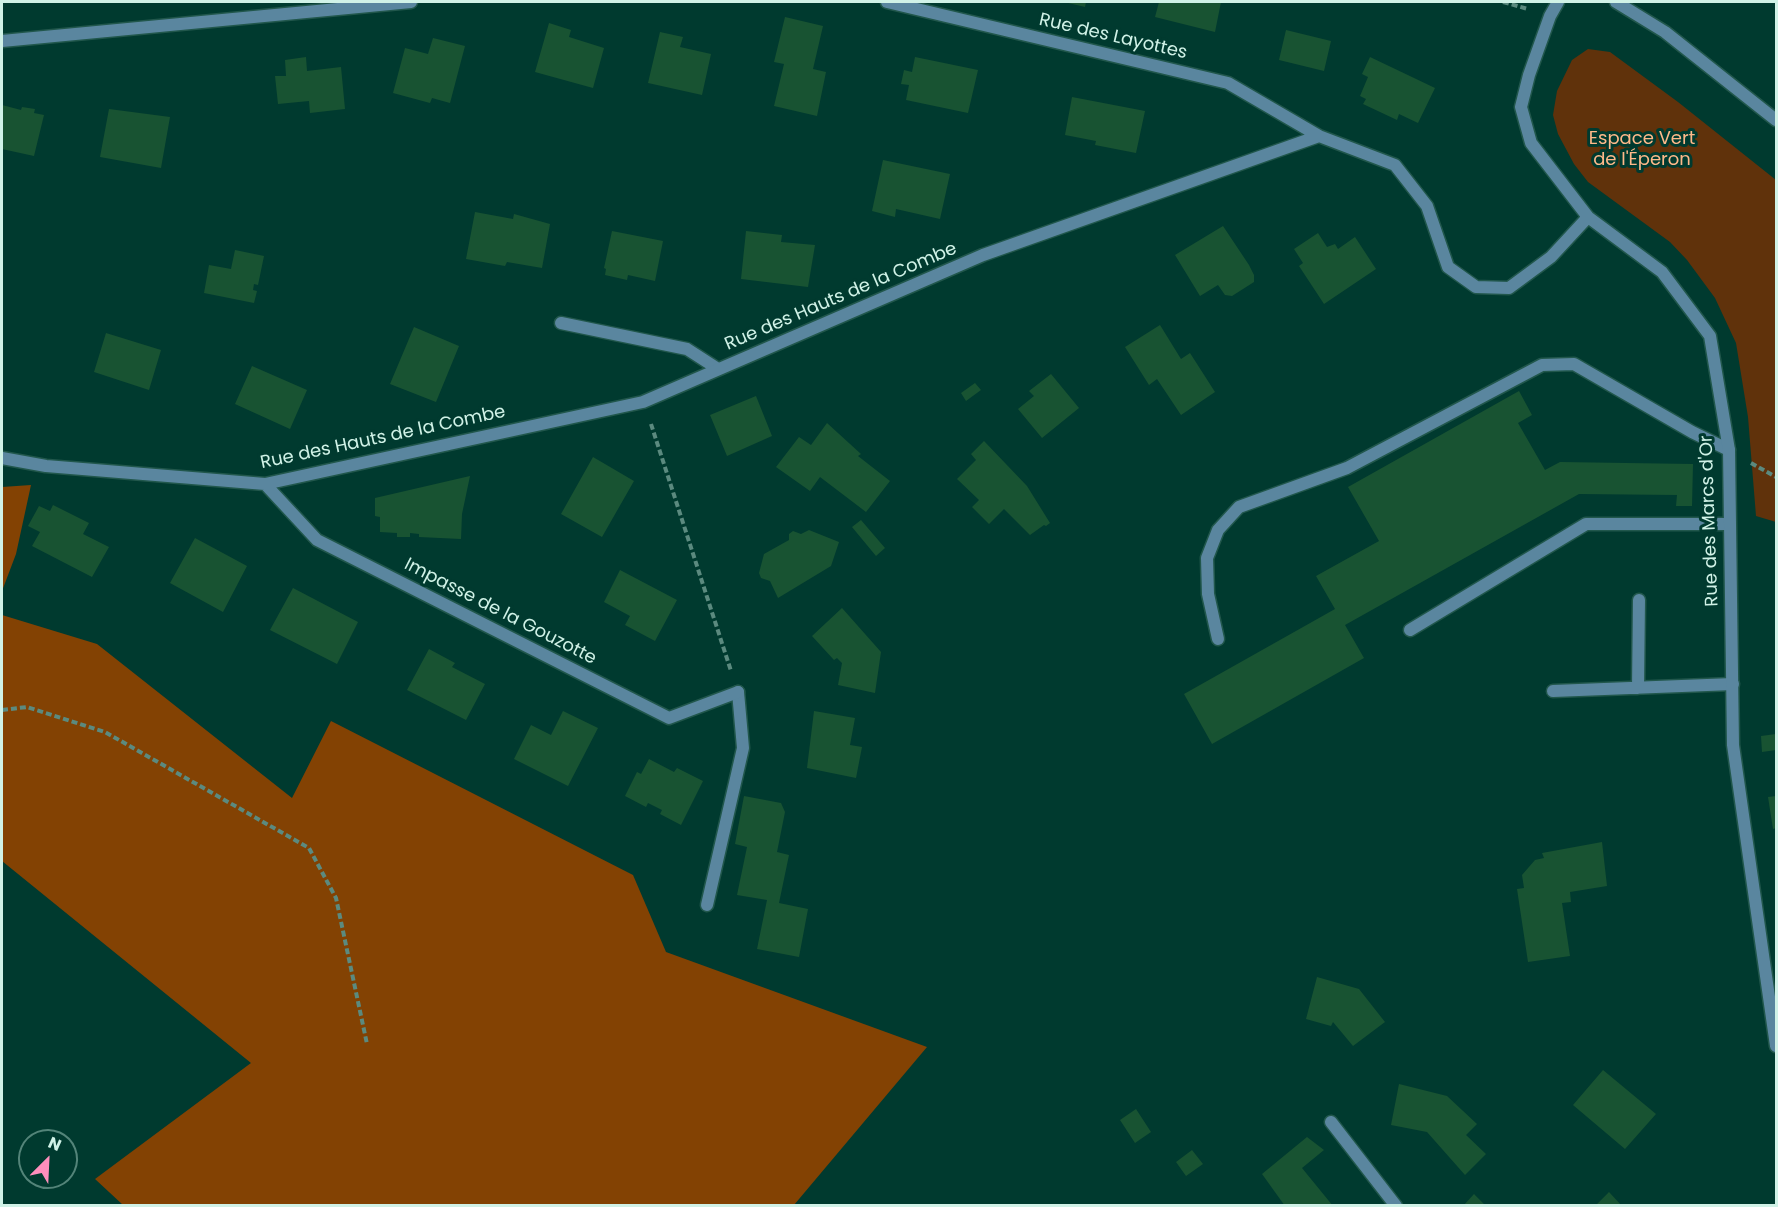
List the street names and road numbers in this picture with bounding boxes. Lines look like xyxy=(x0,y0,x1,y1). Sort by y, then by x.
street label: Rue des Layottes xyxy=(1037,9,1189,65)
street label: Rue des Hauts de la Combe xyxy=(722,238,960,356)
street label: Rue des Hauts de la Combe xyxy=(259,401,507,475)
street label: Rue des Marcs d'Or xyxy=(1696,435,1724,607)
street label: Impasse de la Gouzotte xyxy=(400,554,600,670)

